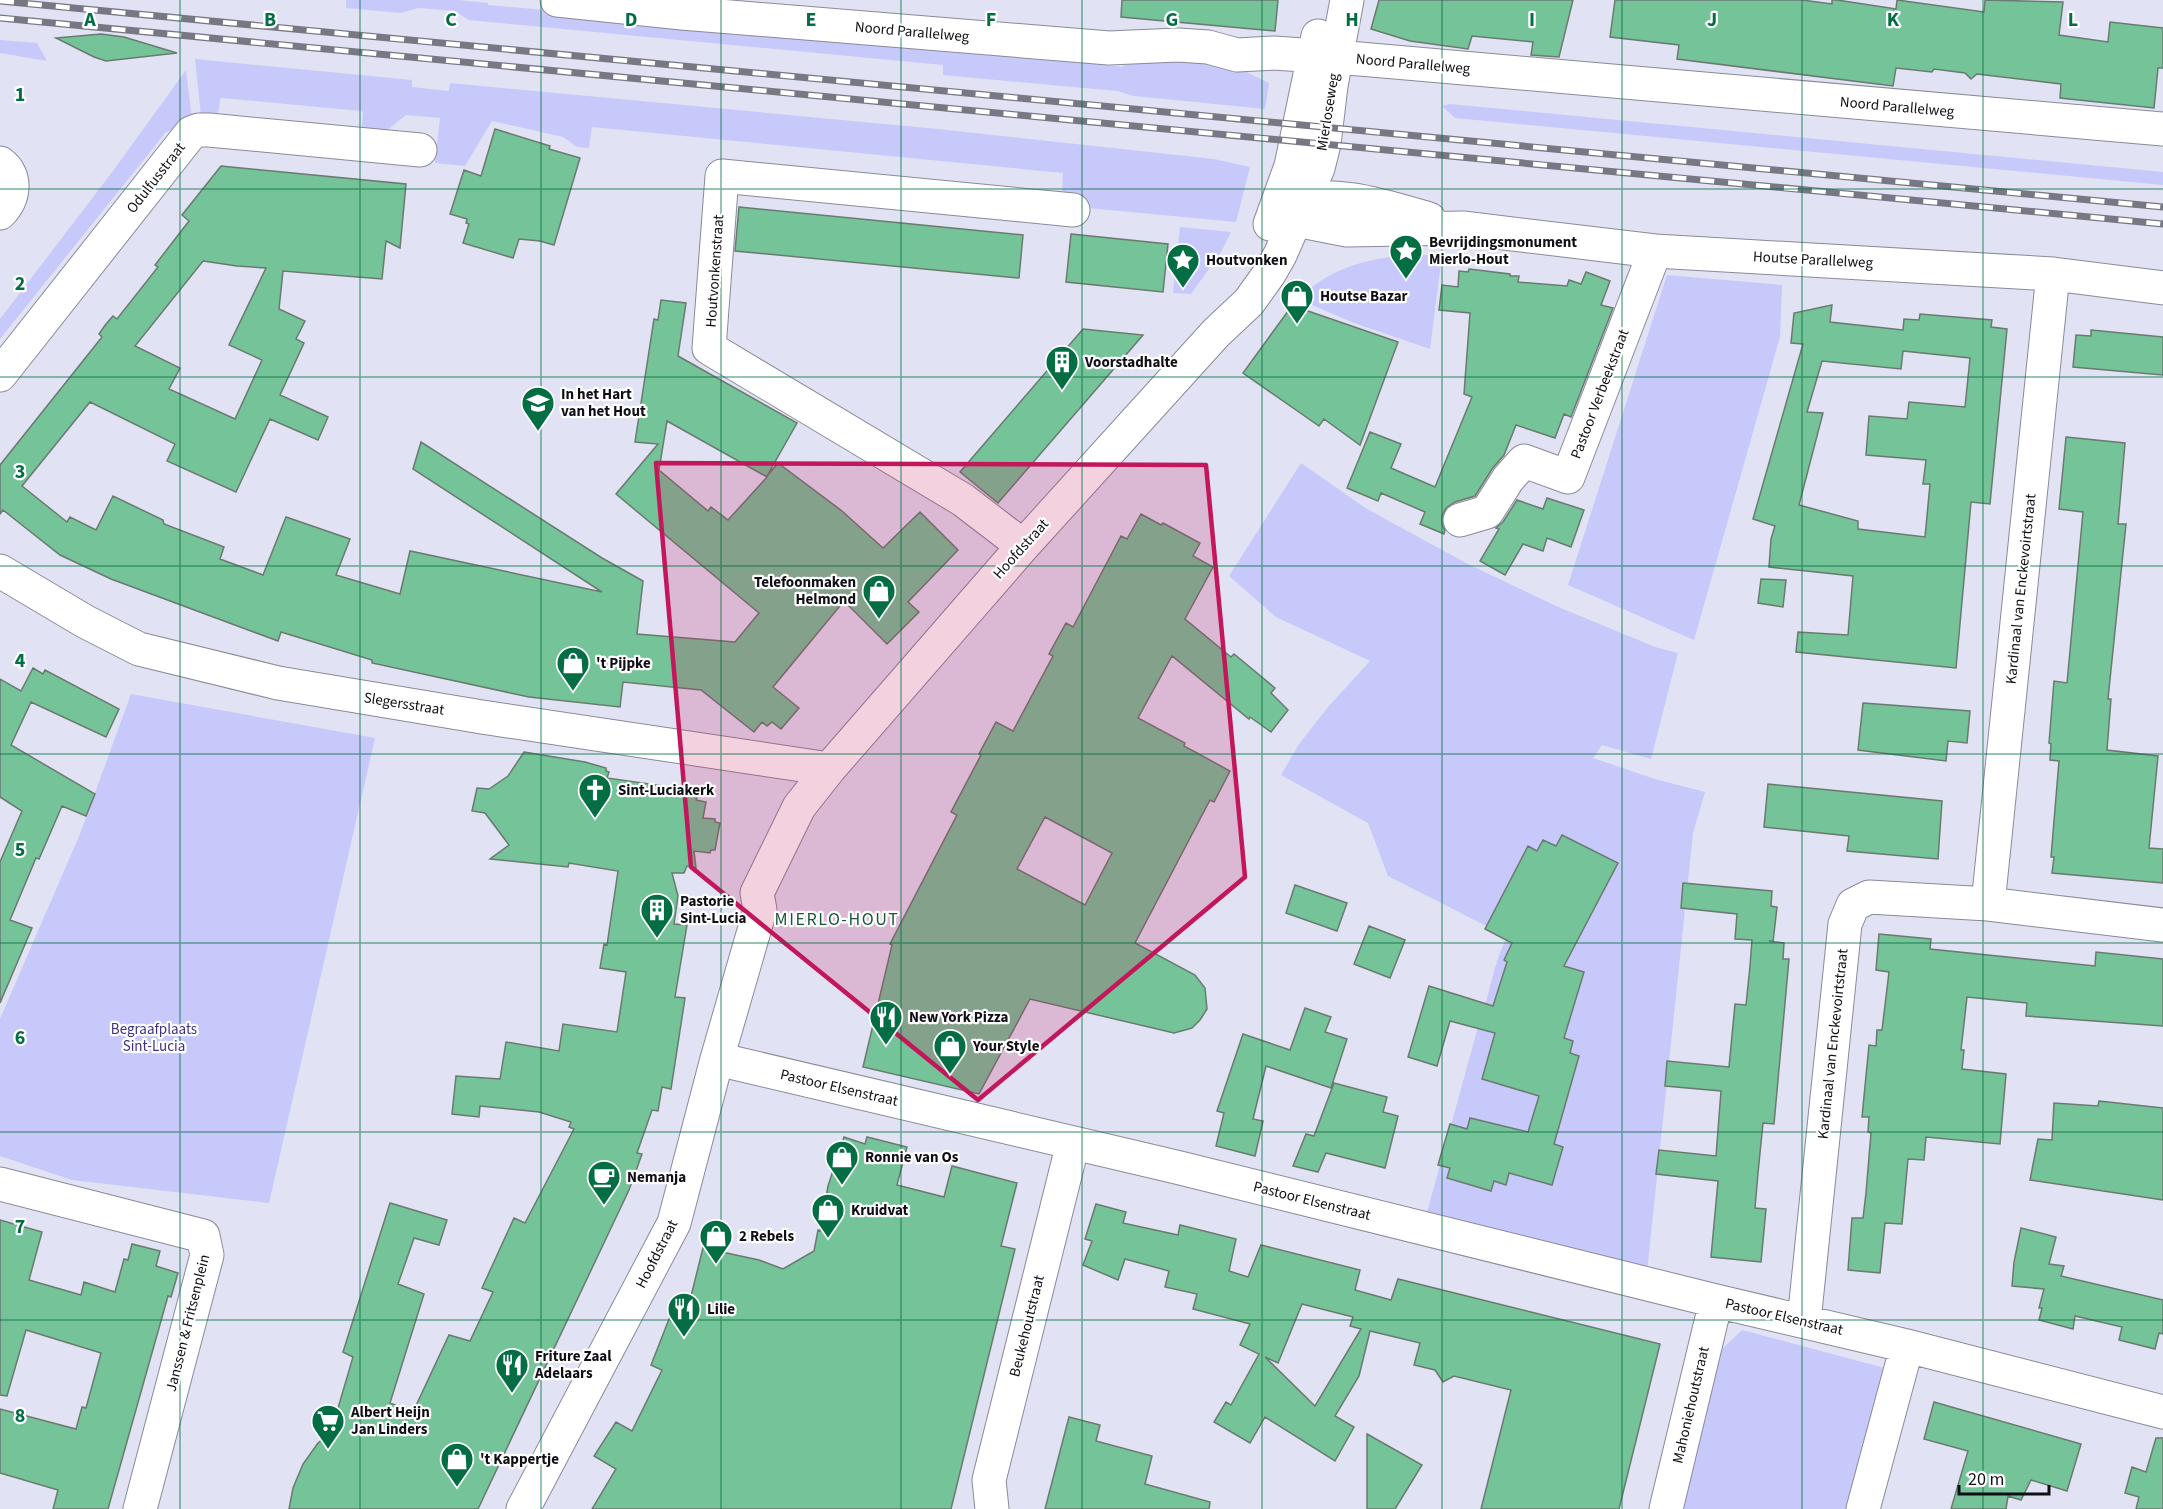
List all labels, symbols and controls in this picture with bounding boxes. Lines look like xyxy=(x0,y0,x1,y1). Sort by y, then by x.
text: A xyxy=(83,6,96,34)
text: B xyxy=(264,6,276,34)
text: C xyxy=(445,6,457,34)
text: D xyxy=(625,6,637,34)
text: E xyxy=(806,6,816,34)
text: F xyxy=(986,6,996,34)
text: G xyxy=(1166,6,1178,34)
text: H xyxy=(1345,6,1359,34)
text: I xyxy=(1529,6,1535,34)
text: J xyxy=(1707,6,1717,34)
text: K xyxy=(1887,6,1900,34)
text: L xyxy=(2068,6,2078,34)
street label: Noord Parallelweg xyxy=(854,17,970,47)
street label: Noord Parallelweg xyxy=(1355,49,1471,79)
street label: Mierloseweg xyxy=(1311,71,1345,152)
text: 1 xyxy=(15,81,25,109)
street label: Noord Parallelweg xyxy=(1839,92,1955,122)
street label: Odulfusstraat xyxy=(122,138,190,218)
street label: Houtvonkenstraat xyxy=(701,214,729,328)
place label: Bevrijdingsmonument Mierlo-Hout xyxy=(1429,232,1577,270)
place icon: Bevrijdingsmonument Mierlo-Hout xyxy=(1388,233,1424,280)
place icon: Houtvonken xyxy=(1165,242,1201,289)
street label: Houtse Parallelweg xyxy=(1753,246,1874,274)
place label: Houtvonken xyxy=(1206,250,1287,271)
text: 2 xyxy=(15,270,25,298)
shop icon: Houtse Bazar xyxy=(1279,278,1315,325)
place label: Houtse Bazar xyxy=(1320,286,1408,307)
street label: Pastoor Verbeekstraat xyxy=(1566,326,1634,462)
building icon: Voorstadhalte xyxy=(1044,344,1080,391)
place label: Voorstadhalte xyxy=(1084,352,1178,373)
place label: In het Hart van het Hout xyxy=(561,384,646,422)
school or university icon: In het Hart van het Hout xyxy=(520,385,556,432)
text: 3 xyxy=(15,458,25,486)
street label: Kardinaal van Enckevoirtstraat xyxy=(2001,493,2041,685)
street label: Hoofdstraat xyxy=(988,514,1054,584)
place label: Telefoonmaken Helmond xyxy=(754,572,856,610)
shop icon: Telefoonmaken Helmond xyxy=(861,573,897,620)
shop icon: 't Pijpke xyxy=(555,645,591,692)
text: 4 xyxy=(15,647,26,675)
place label: 't Pijpke xyxy=(596,653,651,674)
street label: Slegersstraat xyxy=(362,687,446,721)
church icon: Sint-Luciakerk xyxy=(577,772,613,819)
place label: Sint-Luciakerk xyxy=(618,780,715,801)
text: 5 xyxy=(15,836,25,864)
place label: Pastorie Sint-Lucia xyxy=(680,891,747,929)
building icon: Pastorie Sint-Lucia xyxy=(639,892,675,939)
district label: MIERLO-HOUT xyxy=(775,907,899,932)
street label: Kardinaal van Enckevoirtstraat xyxy=(1813,948,1853,1140)
restaurant icon: New York Pizza xyxy=(868,999,904,1046)
place label: New York Pizza xyxy=(909,1007,1009,1028)
park label: Begraafplaats Sint-Lucia xyxy=(111,1019,197,1057)
text: 6 xyxy=(15,1024,25,1052)
shop icon: Your Style xyxy=(932,1028,968,1075)
place label: Your Style xyxy=(972,1036,1040,1057)
street label: Pastoor Elsenstraat xyxy=(778,1064,900,1112)
shop icon: Ronnie van Os xyxy=(824,1139,860,1186)
place label: Ronnie van Os xyxy=(865,1147,959,1168)
cafe icon: Nemanja xyxy=(586,1159,622,1206)
place label: Nemanja xyxy=(627,1167,686,1188)
street label: Pastoor Elsenstraat xyxy=(1251,1176,1373,1226)
shop icon: Kruidvat xyxy=(810,1192,846,1239)
place label: Kruidvat xyxy=(851,1200,909,1221)
text: 7 xyxy=(15,1213,25,1241)
street label: Hoofdstraat xyxy=(631,1216,683,1292)
shop icon: 2 Rebels xyxy=(698,1218,734,1265)
place label: 2 Rebels xyxy=(739,1226,794,1247)
street label: Janssen & Fritsenplein xyxy=(161,1252,215,1394)
street label: Beukehoutstraat xyxy=(1004,1273,1050,1379)
restaurant icon: Lilie xyxy=(666,1291,702,1338)
street label: Pastoor Elsenstraat xyxy=(1723,1293,1845,1341)
place label: Lilie xyxy=(707,1299,735,1320)
street label: Mahoniehoutstraat xyxy=(1667,1344,1715,1466)
place label: Friture Zaal Adelaars xyxy=(534,1346,612,1384)
restaurant icon: Friture Zaal Adelaars xyxy=(494,1347,530,1394)
text: 8 xyxy=(15,1402,25,1430)
place label: Albert Heijn Jan Linders xyxy=(350,1402,430,1440)
supermarket icon: Albert Heijn Jan Linders xyxy=(310,1403,346,1450)
shop icon: 't Kappertje xyxy=(439,1441,475,1488)
place label: 't Kappertje xyxy=(480,1449,559,1470)
scale bar xyxy=(1959,1458,2049,1496)
text: 20 m xyxy=(1968,1467,2004,1492)

